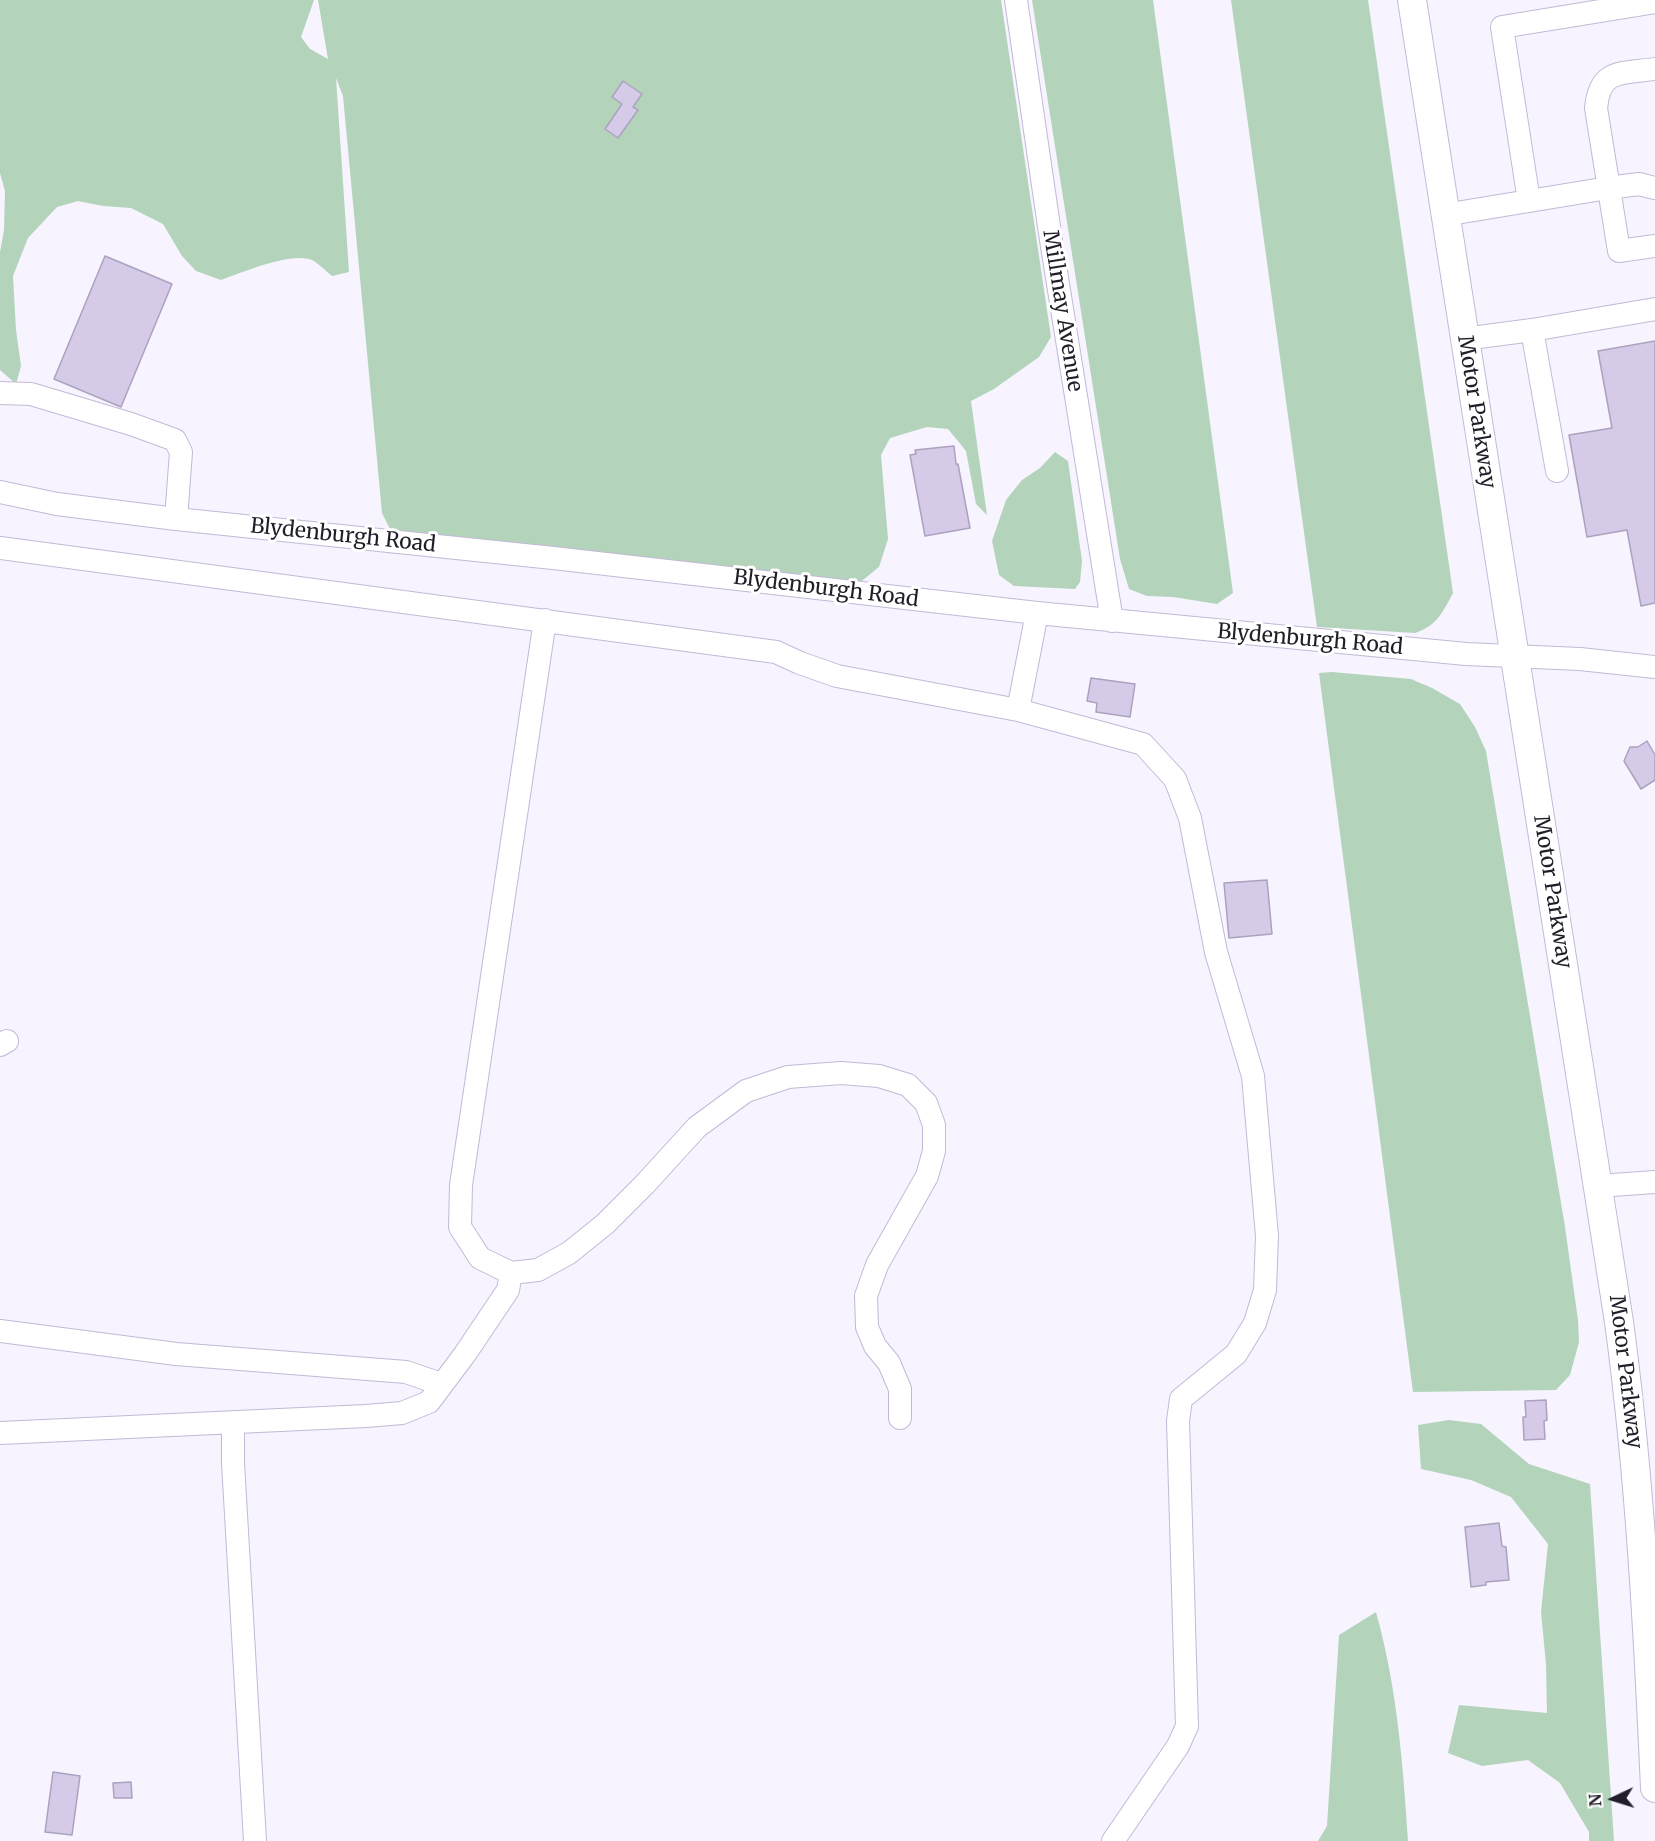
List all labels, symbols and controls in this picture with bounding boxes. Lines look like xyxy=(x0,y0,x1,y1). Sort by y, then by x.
street label: Millmay Avenue xyxy=(1037,228,1087,394)
street label: Motor Parkway xyxy=(1451,334,1501,490)
street label: Blydenburgh Road xyxy=(249,514,437,558)
street label: Blydenburgh Road xyxy=(732,565,920,613)
street label: Blydenburgh Road xyxy=(1216,619,1404,661)
street label: Motor Parkway xyxy=(1527,814,1577,970)
street label: Motor Parkway xyxy=(1603,1294,1647,1450)
north arrow xyxy=(1583,1769,1643,1829)
text: N xyxy=(1585,1793,1605,1807)

